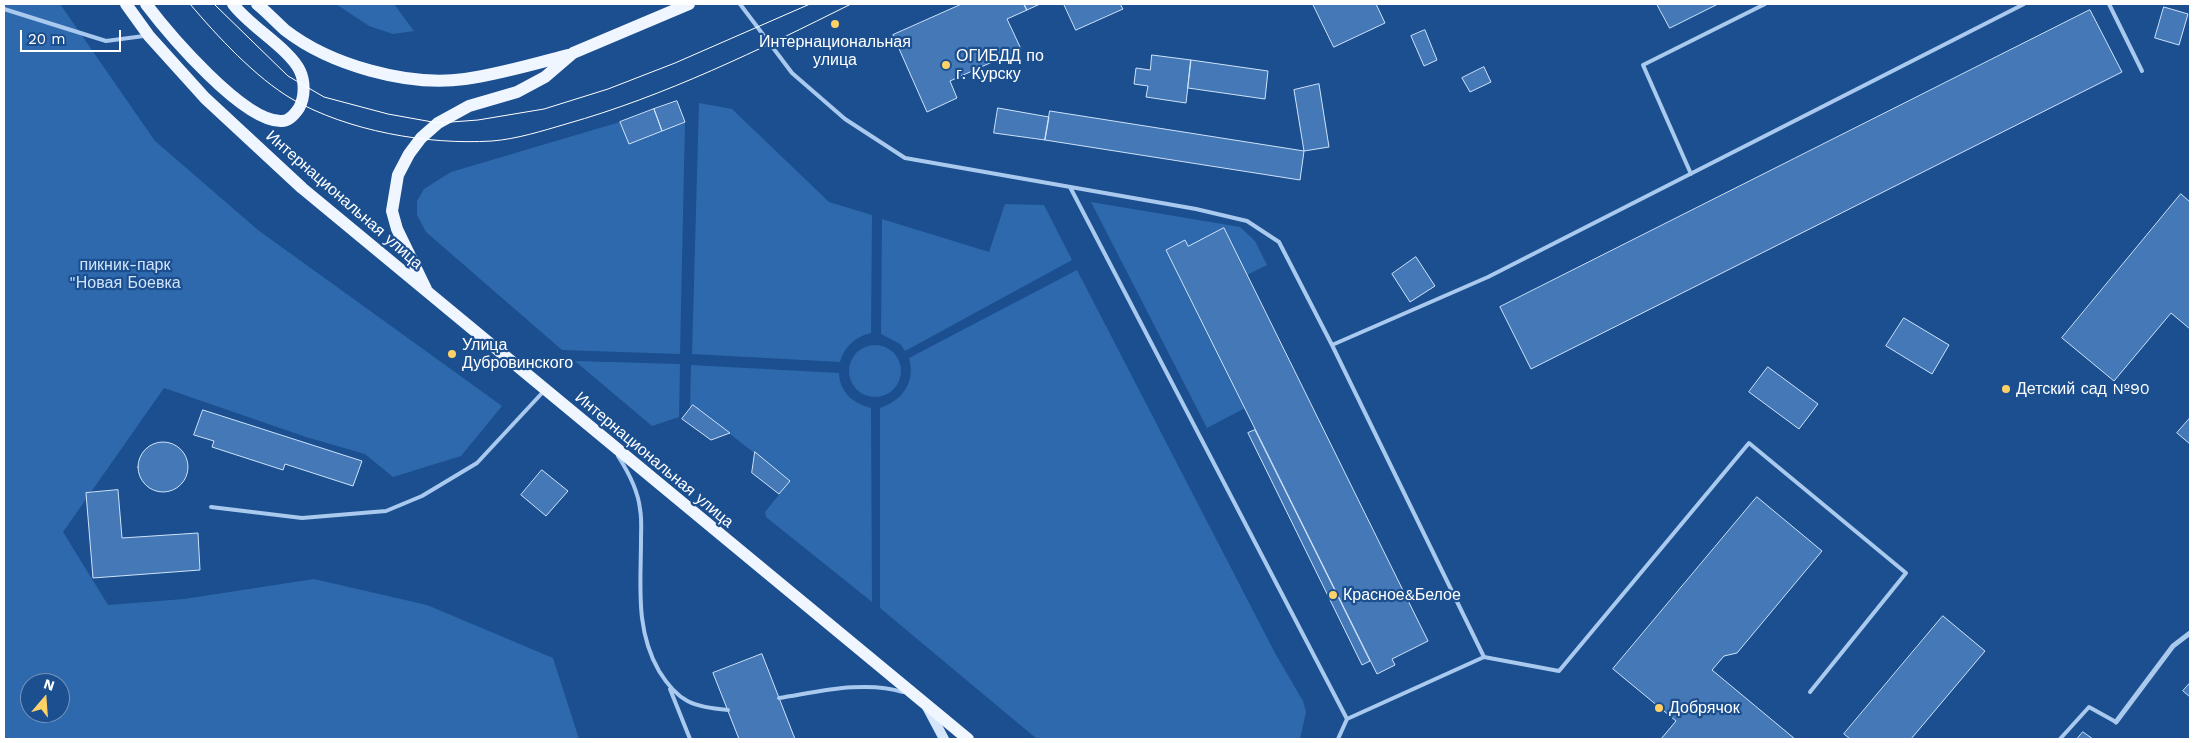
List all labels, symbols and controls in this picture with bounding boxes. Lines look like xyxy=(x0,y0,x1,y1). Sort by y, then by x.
marker: Интернациональная улица xyxy=(829,18,841,30)
scale bar xyxy=(22,20,124,52)
text: 20 m xyxy=(28,30,66,48)
place label: Интернациональная улица xyxy=(759,32,911,70)
place label: ОГИБДД по г. Курску xyxy=(956,46,1044,84)
marker: ОГИБДД по г. Курску xyxy=(940,59,952,71)
street label: Интернациональная улица xyxy=(262,127,426,273)
park label: пикник-парк "Новая Боевка xyxy=(69,255,181,293)
place label: Улица Дубровинского xyxy=(462,335,573,373)
marker: Улица Дубровинского xyxy=(446,348,458,360)
place label: Детский сад №90 xyxy=(2016,379,2150,399)
marker: Детский сад №90 xyxy=(2000,383,2012,395)
street label: Интернациональная улица xyxy=(571,388,737,532)
place label: Красное&Белое xyxy=(1343,585,1461,605)
marker: Красное&Белое xyxy=(1327,589,1339,601)
north arrow xyxy=(20,673,70,723)
text: N xyxy=(42,675,57,694)
place label: Добрячок xyxy=(1669,698,1740,718)
marker: Добрячок xyxy=(1653,702,1665,714)

